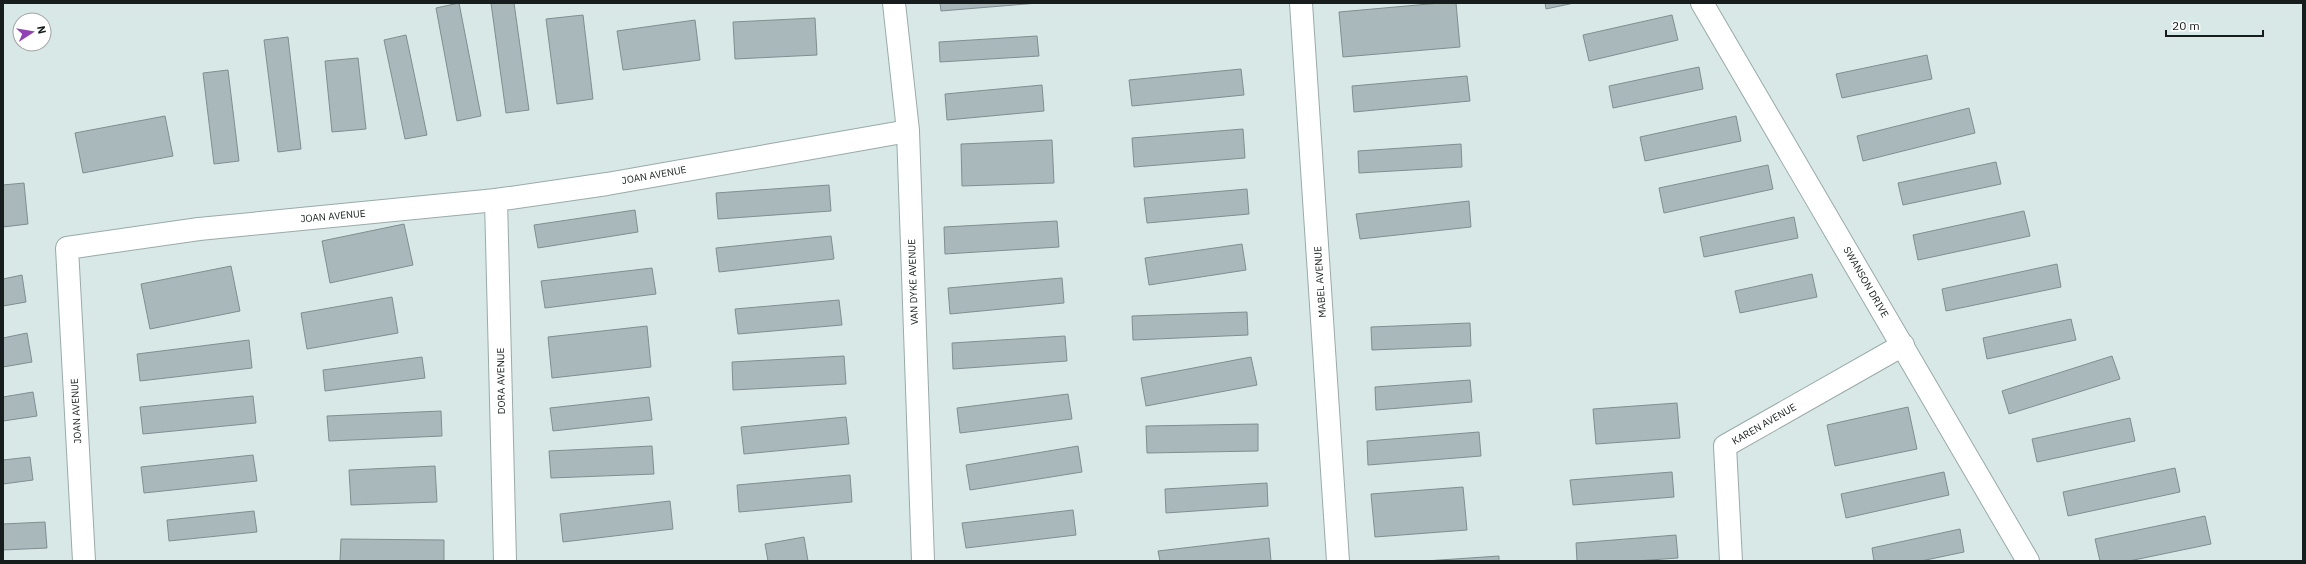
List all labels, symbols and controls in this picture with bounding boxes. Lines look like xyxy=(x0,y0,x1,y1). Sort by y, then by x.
north arrow xyxy=(12,12,52,52)
scale bar xyxy=(2166,12,2263,38)
text: 20 m xyxy=(2172,18,2200,33)
text: N xyxy=(34,25,49,35)
street label: JOAN AVENUE xyxy=(621,163,688,187)
street label: JOAN AVENUE xyxy=(300,207,366,225)
street label: VAN DYKE AVENUE xyxy=(905,239,921,325)
street label: SWANSON DRIVE xyxy=(1840,244,1892,320)
street label: MABEL AVENUE xyxy=(1311,246,1329,318)
street label: DORA AVENUE xyxy=(494,347,508,414)
street label: JOAN AVENUE xyxy=(68,378,84,444)
street label: KAREN AVENUE xyxy=(1730,400,1799,448)

